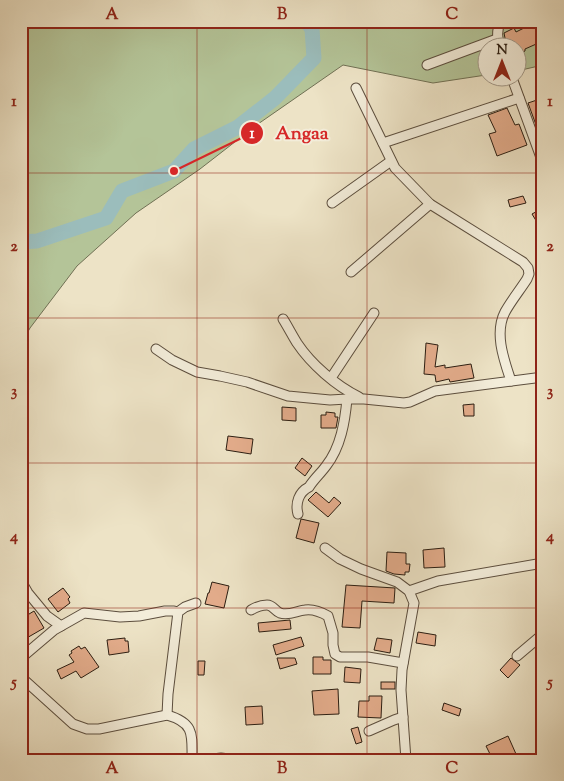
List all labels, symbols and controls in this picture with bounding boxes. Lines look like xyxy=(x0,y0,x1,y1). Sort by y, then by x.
text: A xyxy=(106,4,119,27)
text: B xyxy=(277,4,287,27)
text: C xyxy=(446,4,459,27)
north arrow xyxy=(476,38,526,88)
text: N xyxy=(496,41,508,61)
text: 1 xyxy=(11,91,17,114)
text: 1 xyxy=(547,91,553,114)
callout: Angaa xyxy=(240,116,338,150)
text: Angaa xyxy=(275,121,329,148)
text: 1 xyxy=(249,124,255,145)
text: 2 xyxy=(10,236,18,259)
text: 2 xyxy=(546,236,554,259)
text: 3 xyxy=(11,381,18,404)
text: 3 xyxy=(547,381,554,404)
text: 4 xyxy=(9,526,18,549)
text: 4 xyxy=(545,526,554,549)
text: 5 xyxy=(9,672,17,695)
text: 5 xyxy=(545,672,553,695)
text: A xyxy=(106,758,119,781)
text: B xyxy=(277,758,287,781)
text: C xyxy=(446,758,459,781)

